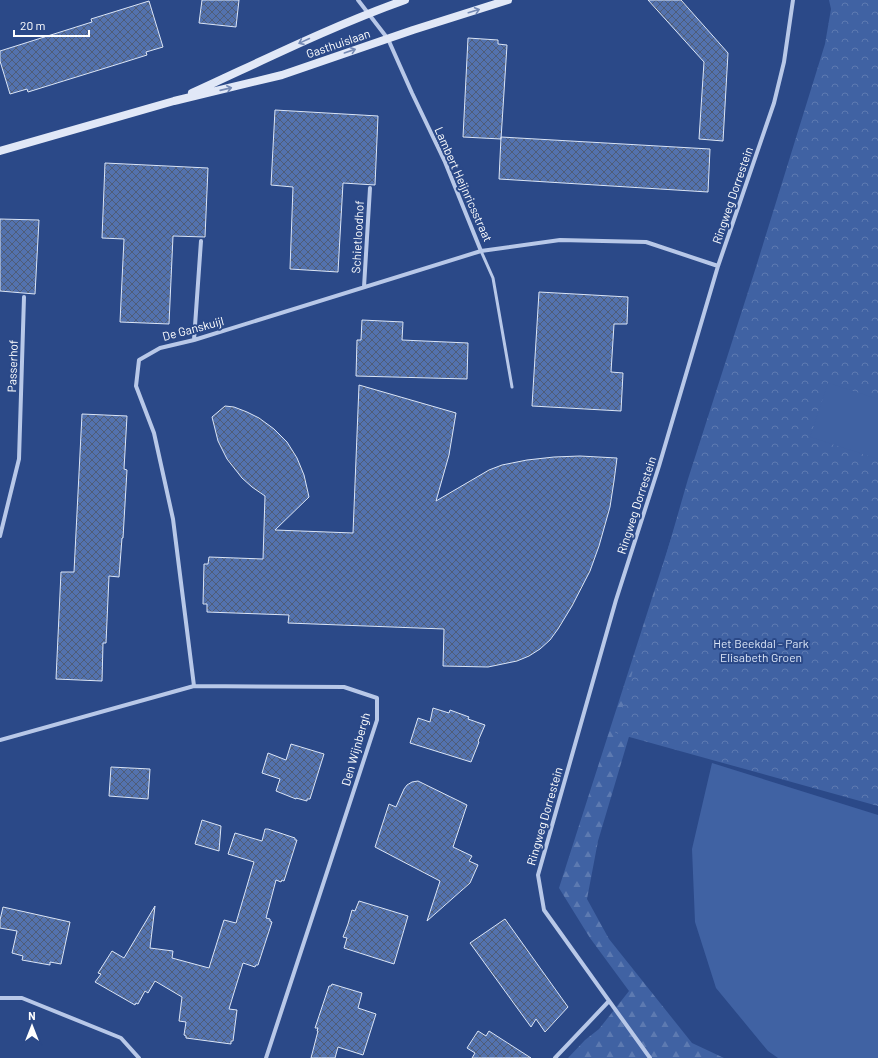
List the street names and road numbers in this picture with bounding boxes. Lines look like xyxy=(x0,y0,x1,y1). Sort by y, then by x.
street label: Gasthuislaan xyxy=(304,26,372,60)
street label: Lambert Heijnricsstraat xyxy=(432,124,496,244)
street label: Ringweg Dorrestein xyxy=(709,145,755,245)
street label: Schietloodhof xyxy=(348,200,366,274)
street label: De Ganskuijl xyxy=(161,313,225,343)
street label: Passerhof xyxy=(4,340,20,392)
street label: Ringweg Dorrestein xyxy=(614,454,658,556)
street label: Den Wijnbergh xyxy=(338,711,372,787)
street label: Ringweg Dorrestein xyxy=(523,765,565,867)

